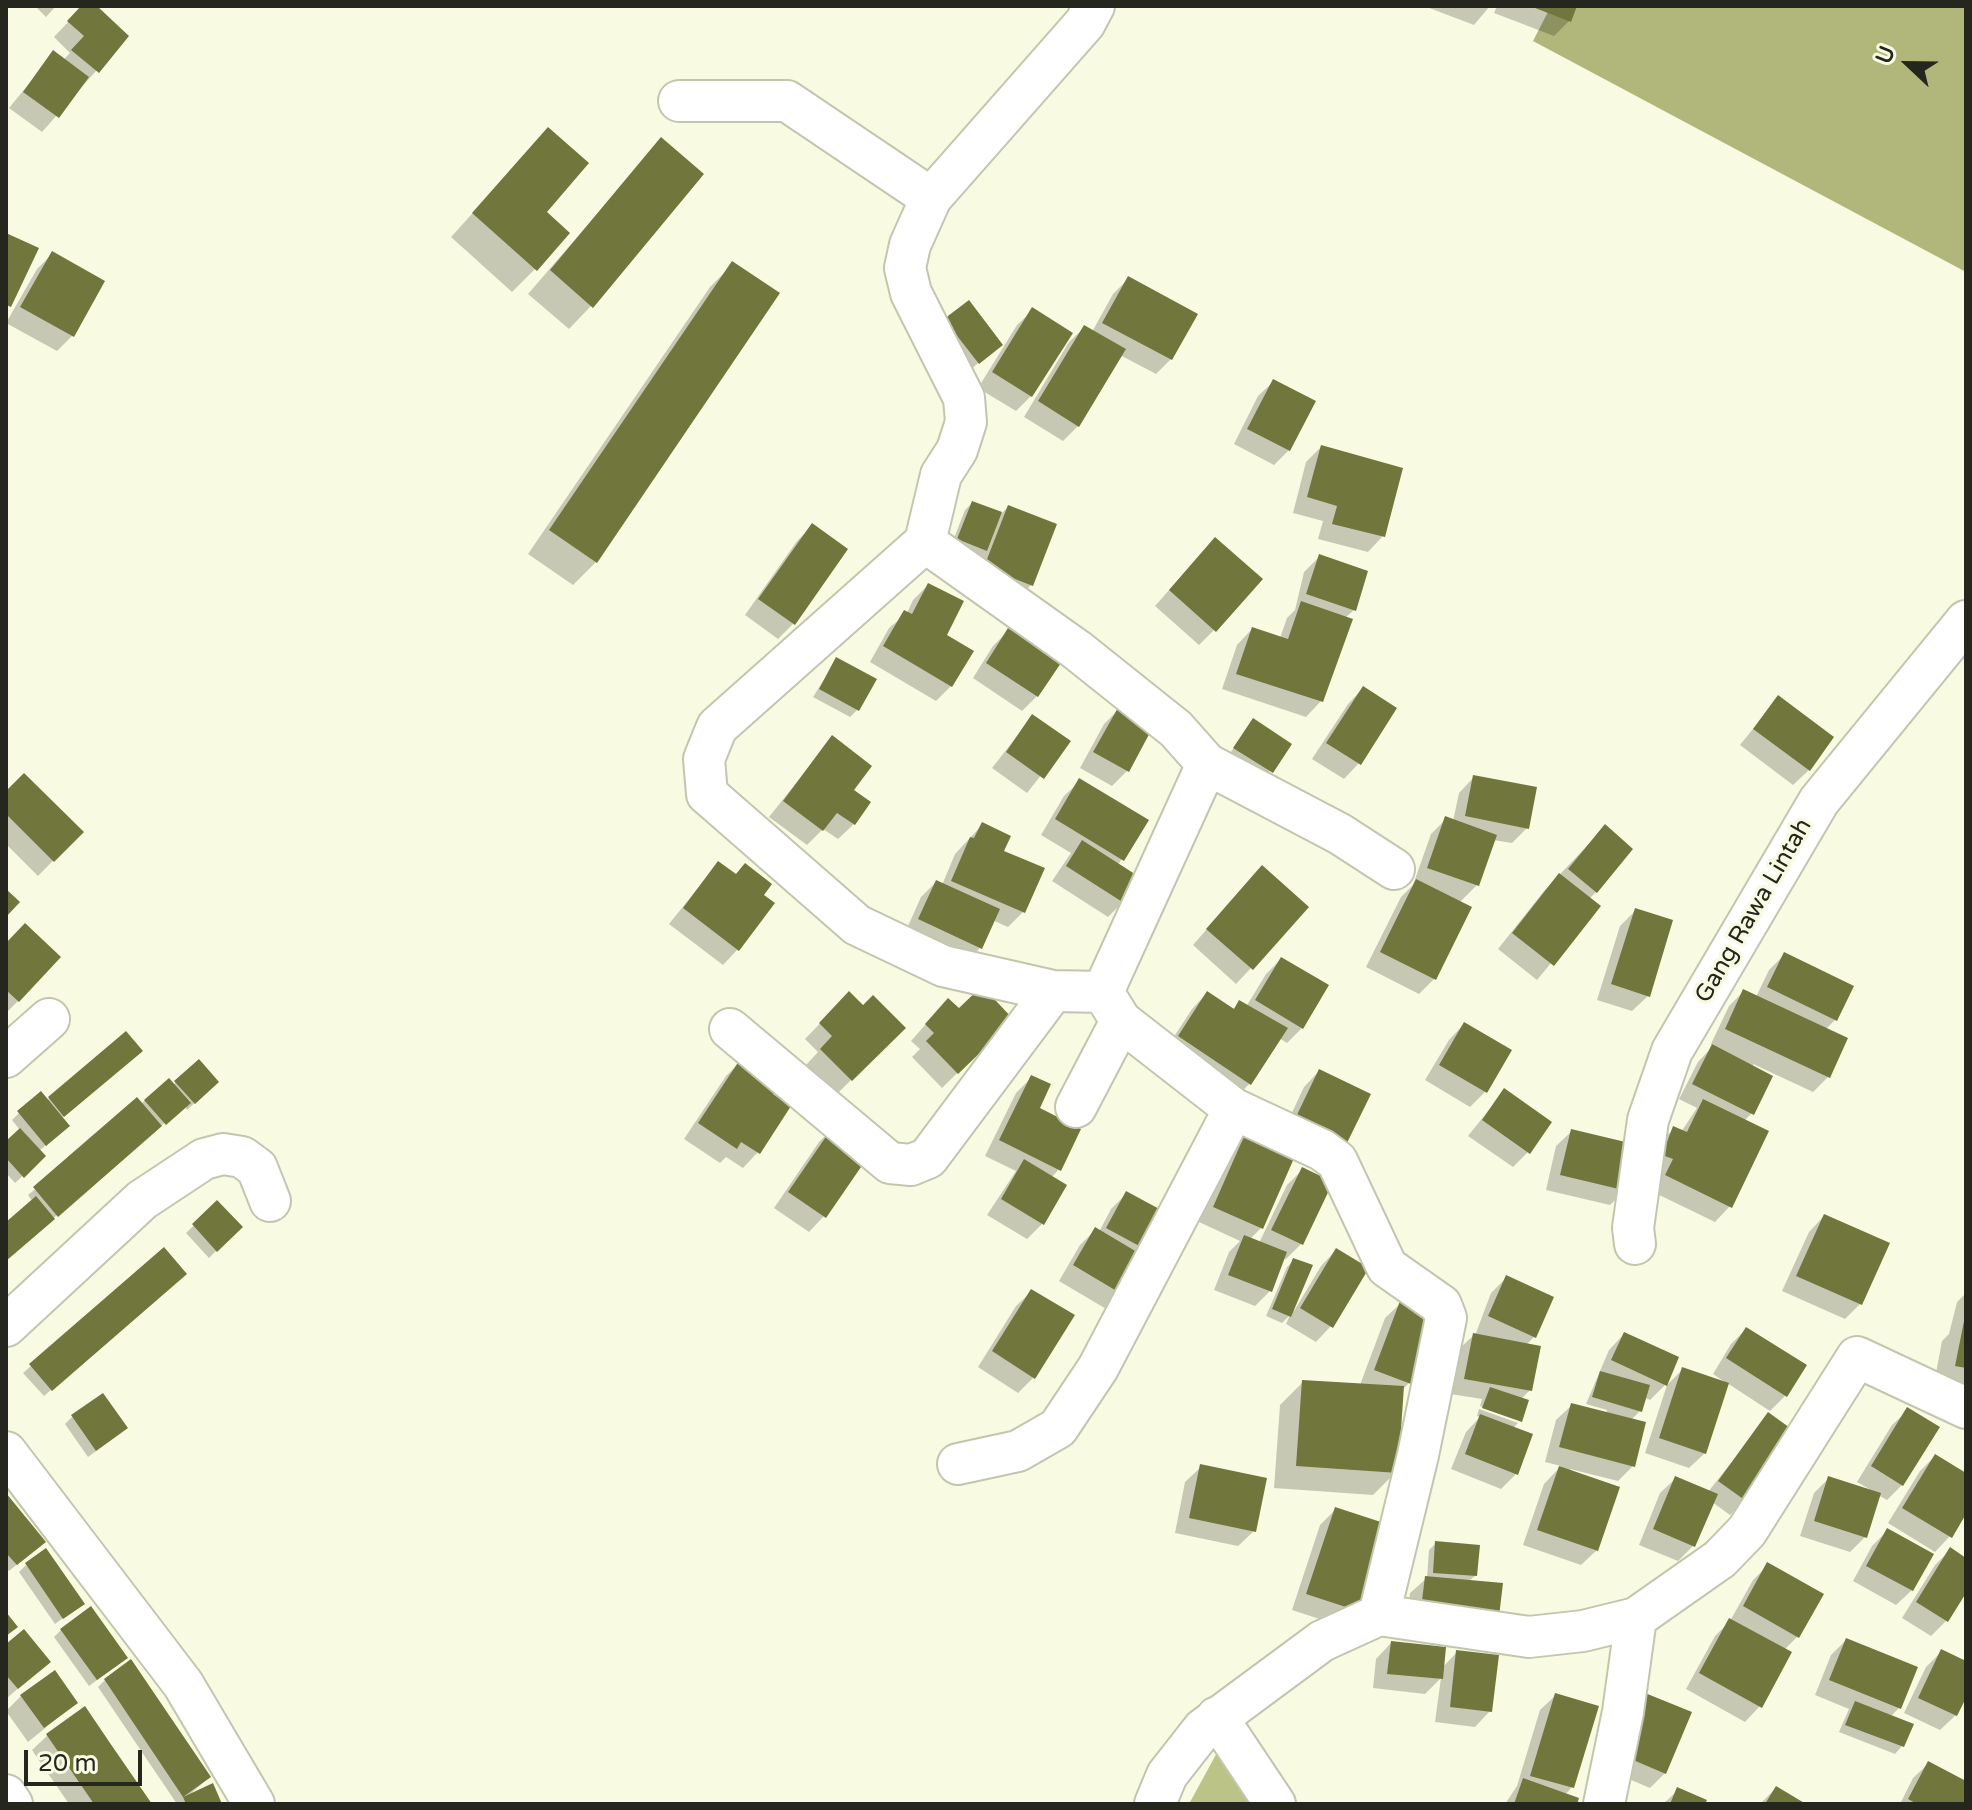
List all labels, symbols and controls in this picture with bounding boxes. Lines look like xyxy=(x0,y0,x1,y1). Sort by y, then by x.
north arrow xyxy=(1868,24,1948,104)
text: U xyxy=(1871,42,1901,68)
street label: Gang Rawa Lintah xyxy=(1690,814,1818,1008)
scale bar xyxy=(28,1734,146,1784)
text: 20 m xyxy=(38,1749,96,1778)

